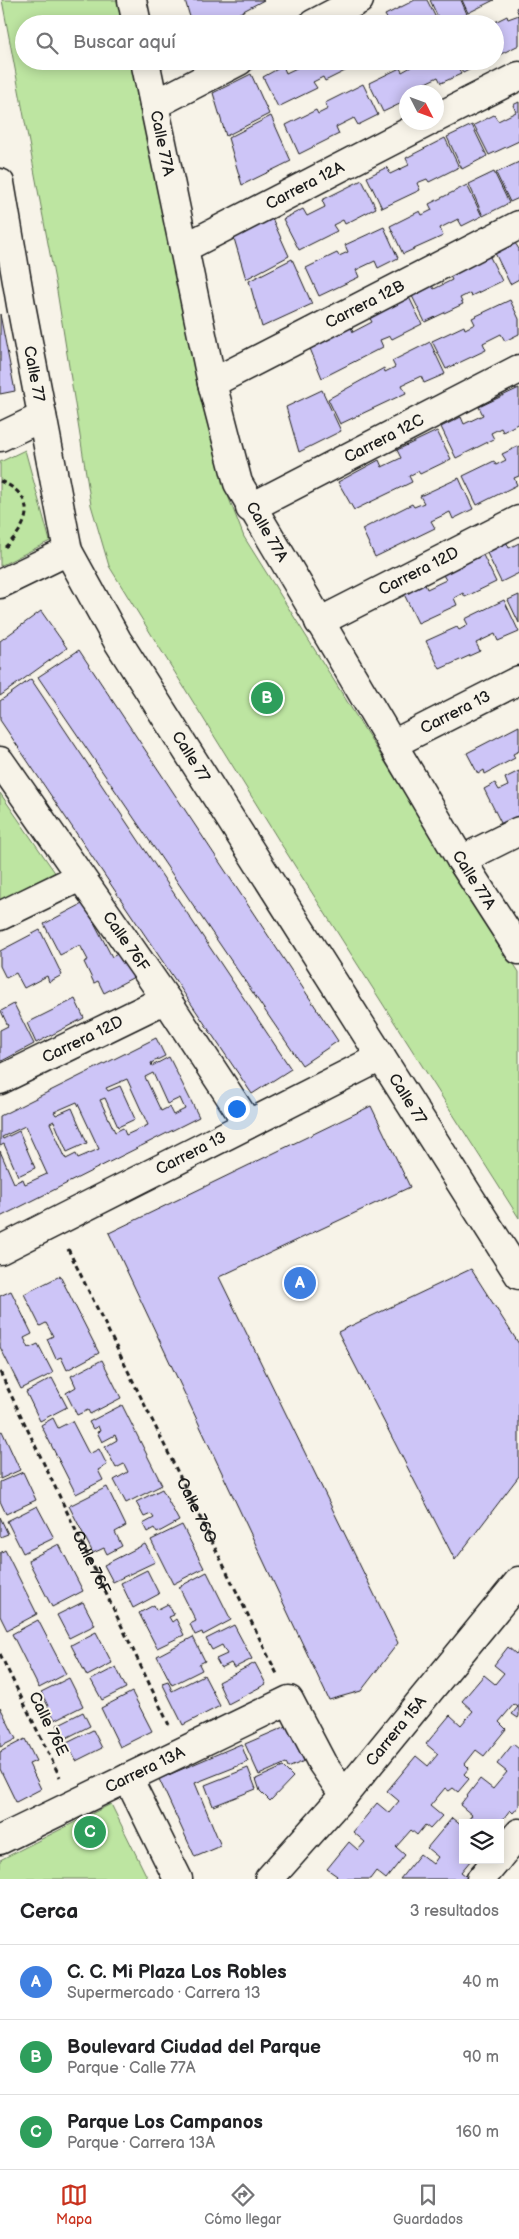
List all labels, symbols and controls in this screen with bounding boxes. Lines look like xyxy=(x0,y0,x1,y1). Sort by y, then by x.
search box xyxy=(15,15,504,70)
icon: search xyxy=(33,29,61,57)
text: Buscar aquí xyxy=(73,31,176,54)
north arrow xyxy=(399,85,444,130)
street label: Calle 77A xyxy=(146,109,178,178)
street label: Carrera 12A xyxy=(262,157,347,214)
street label: Carrera 12B xyxy=(322,276,408,333)
street label: Calle 77 xyxy=(20,344,49,404)
street label: Carrera 12C xyxy=(341,410,427,467)
street label: Calle 77A xyxy=(242,498,292,565)
street label: Carrera 12D xyxy=(376,543,462,599)
pin: B xyxy=(251,679,283,717)
street label: Carrera 13 xyxy=(417,687,494,738)
street label: Calle 77 xyxy=(168,728,214,786)
street label: Calle 77A xyxy=(448,847,500,913)
street label: Calle 76F xyxy=(99,908,153,975)
street label: Carrera 12D xyxy=(39,1012,126,1067)
street label: Calle 77 xyxy=(384,1070,431,1128)
your location xyxy=(224,1096,250,1122)
street label: Carrera 13 xyxy=(153,1128,229,1179)
pin: A xyxy=(284,1264,316,1302)
street label: Calle 76G xyxy=(172,1474,221,1546)
street label: Calle 76F xyxy=(68,1528,115,1598)
street label: Calle 76E xyxy=(24,1689,72,1759)
street label: Carrera 15A xyxy=(362,1692,431,1770)
street label: Carrera 13A xyxy=(102,1742,188,1797)
pin: C xyxy=(74,1813,106,1851)
map controls xyxy=(459,1819,504,1864)
button: layers xyxy=(459,1819,504,1864)
text: Cerca xyxy=(20,1899,78,1924)
text: 3 resultados xyxy=(410,1902,499,1921)
text: C. C. Mi Plaza Los Robles xyxy=(67,1961,287,1984)
text: A xyxy=(31,1973,41,1992)
text: 40 m xyxy=(462,1973,499,1992)
text: Supermercado · Carrera 13 xyxy=(67,1984,261,2003)
text: Boulevard Ciudad del Parque xyxy=(67,2036,321,2059)
text: B xyxy=(30,2048,42,2067)
text: 90 m xyxy=(463,2048,499,2067)
text: Parque · Calle 77A xyxy=(67,2059,195,2078)
text: Parque Los Campanos xyxy=(67,2111,263,2134)
text: C xyxy=(30,2123,42,2142)
text: 160 m xyxy=(456,2123,499,2142)
text: Parque · Carrera 13A xyxy=(67,2134,215,2153)
tab: Mapa xyxy=(56,2181,92,2228)
tab: Cómo llegar xyxy=(204,2181,281,2228)
tab: Guardados xyxy=(393,2181,463,2228)

